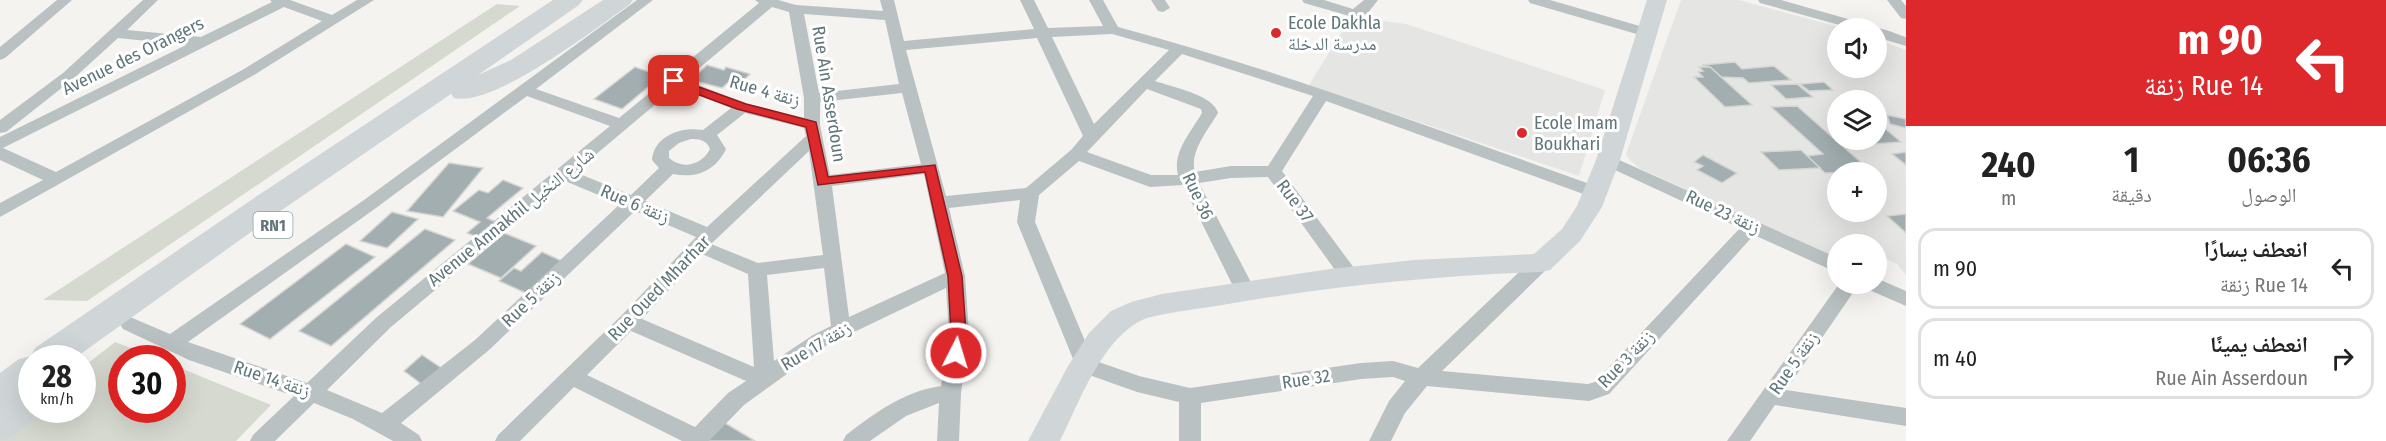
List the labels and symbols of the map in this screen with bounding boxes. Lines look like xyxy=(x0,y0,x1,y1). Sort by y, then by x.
street label: Avenue des Orangers xyxy=(59,12,208,100)
place label: Ecole Dakhla مدرسة الدخلة xyxy=(1288,12,1381,55)
street label: Rue Ain Asserdoun xyxy=(807,24,851,164)
marker: Ecole Dakhla مدرسة الدخلة xyxy=(1269,26,1283,40)
pin xyxy=(648,55,699,106)
street label: Rue 4 زنقة xyxy=(727,70,803,112)
place label: Ecole Imam Boukhari xyxy=(1534,112,1618,155)
marker: Ecole Imam Boukhari xyxy=(1515,126,1529,140)
street label: Avenue Annakhil شارع النخيل xyxy=(423,143,599,291)
street label: Rue 36 xyxy=(1178,169,1218,223)
street label: Rue 37 xyxy=(1272,175,1318,227)
street label: Rue 6 زنقة xyxy=(597,180,673,228)
street label: Rue 23 زنقة xyxy=(1682,185,1764,239)
road number: RN1 xyxy=(254,212,292,238)
street label: Rue Oued Mharhar xyxy=(603,230,715,345)
street label: Rue 5 زنقة xyxy=(497,266,565,332)
street label: Rue 17 زنقة xyxy=(777,316,855,375)
position arrow xyxy=(924,321,988,385)
street label: Rue 3 زنقة xyxy=(1593,326,1659,392)
street label: Rue 5 زنقة xyxy=(1764,327,1824,399)
speed limit sign: 30 xyxy=(108,345,186,423)
street label: Rue 14 زنقة xyxy=(231,356,313,402)
street label: Rue 32 xyxy=(1280,364,1332,394)

